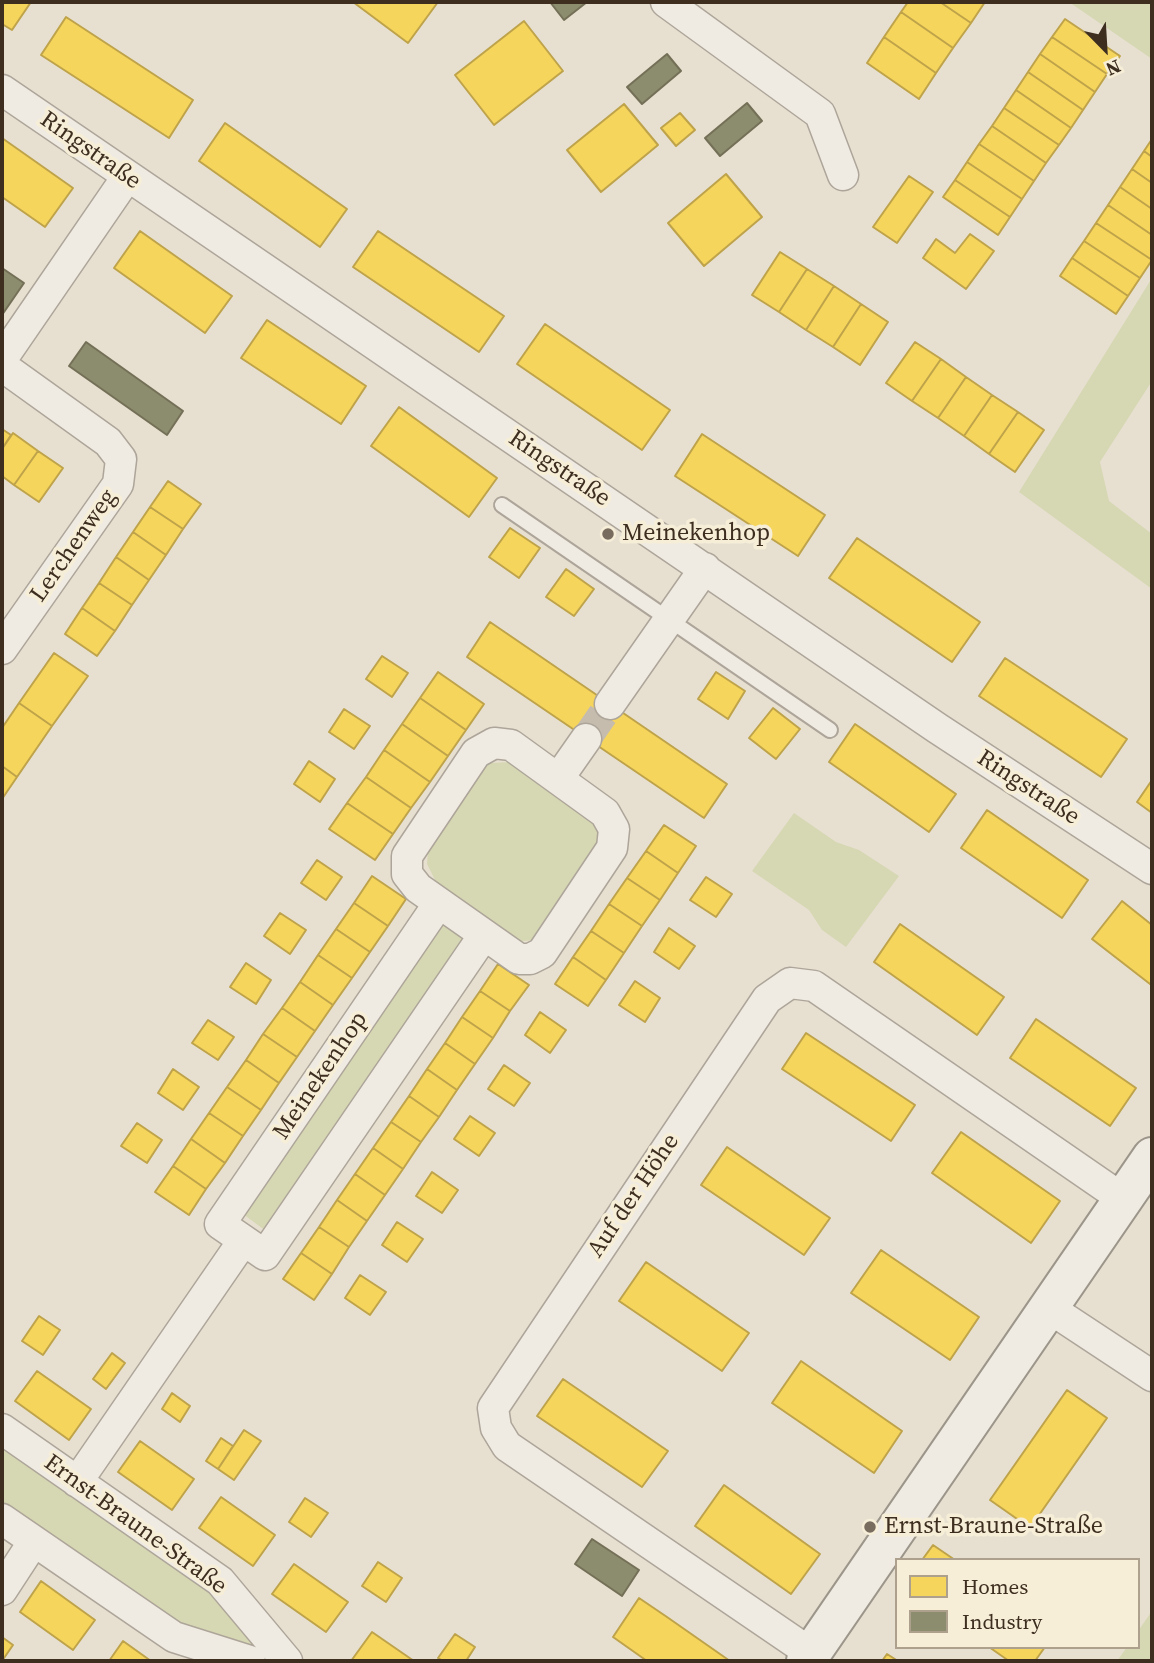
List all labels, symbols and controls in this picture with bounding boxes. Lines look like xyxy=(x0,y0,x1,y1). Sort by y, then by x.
north arrow xyxy=(1070,14,1140,84)
text: N xyxy=(1102,53,1125,83)
street label: Ringstraße xyxy=(34,106,146,196)
street label: Ringstraße xyxy=(503,424,615,514)
street label: Lerchenweg xyxy=(25,484,123,608)
place label: Meinekenhop xyxy=(622,520,770,548)
marker: Meinekenhop xyxy=(600,526,616,542)
street label: Ringstraße xyxy=(971,744,1085,832)
street label: Meinekenhop xyxy=(268,1007,374,1145)
street label: Auf der Höhe xyxy=(582,1129,686,1263)
street label: Ernst-Braune-Straße xyxy=(38,1449,232,1601)
place label: Ernst-Braune-Straße xyxy=(884,1513,1103,1541)
marker: Ernst-Braune-Straße xyxy=(862,1519,878,1535)
legend xyxy=(895,1558,1140,1649)
text: Homes xyxy=(962,1572,1028,1601)
text: Industry xyxy=(962,1607,1042,1636)

